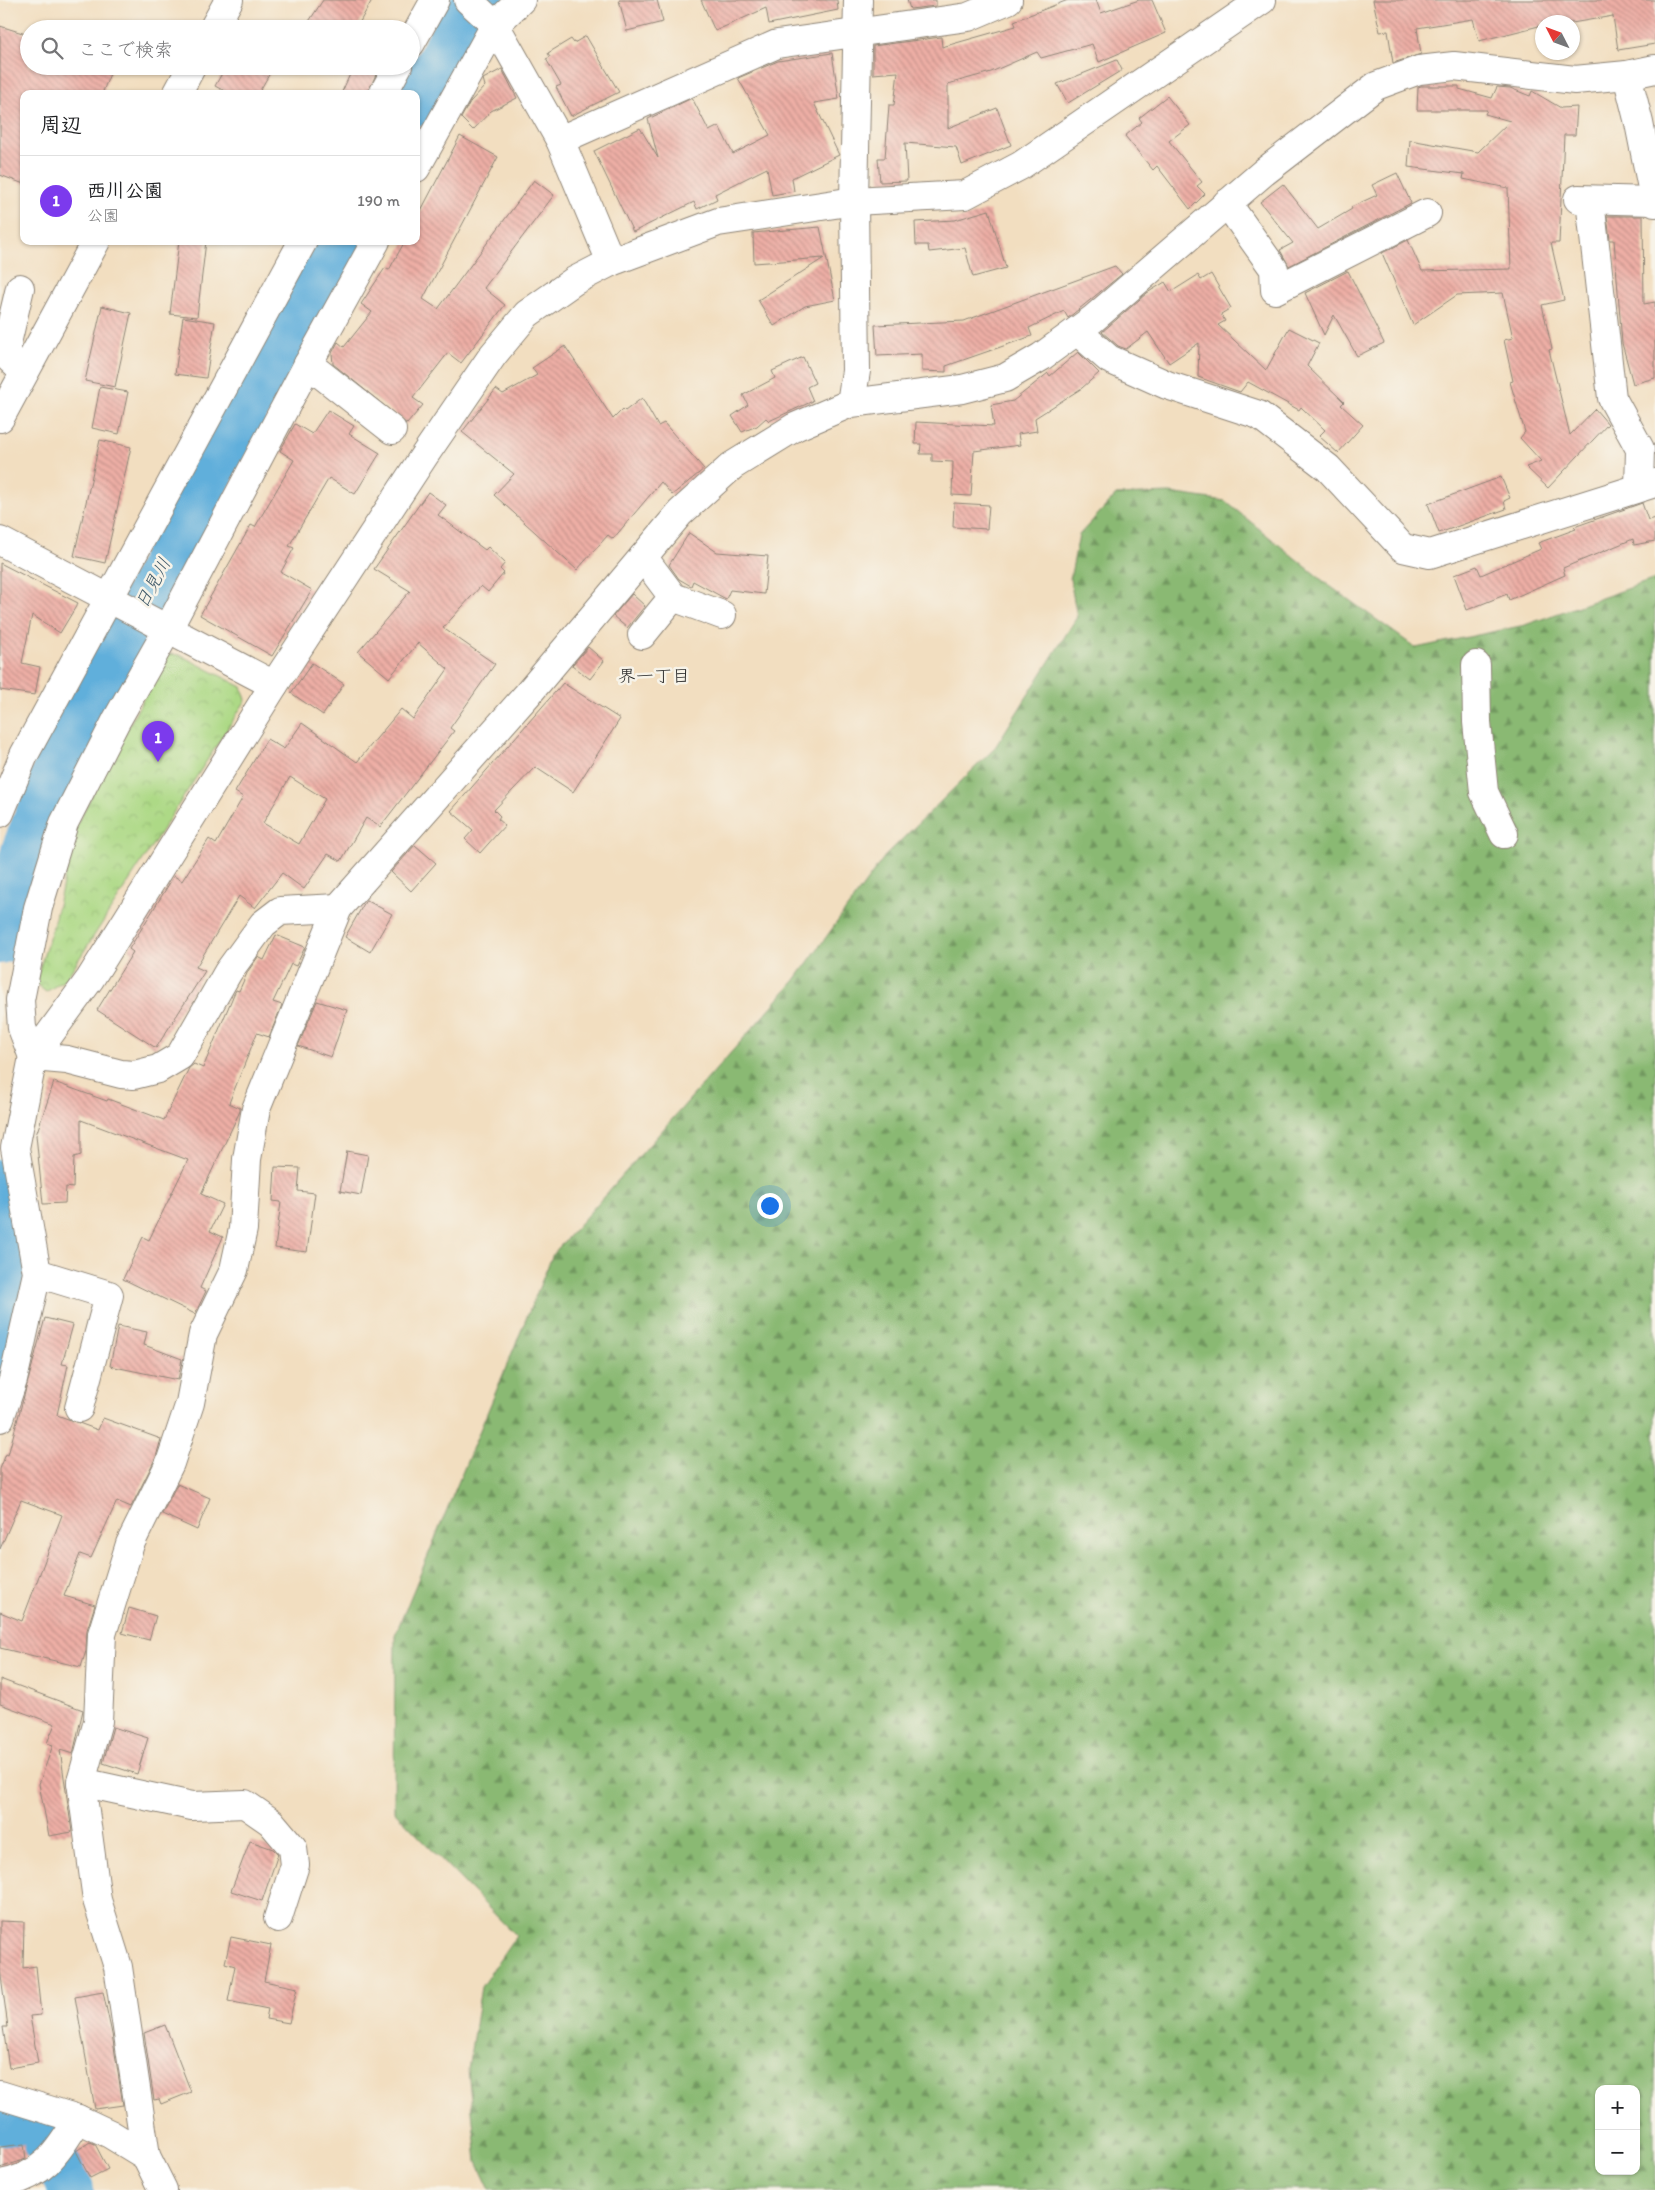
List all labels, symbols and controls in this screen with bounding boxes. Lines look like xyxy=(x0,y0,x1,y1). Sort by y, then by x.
north arrow xyxy=(1535,15,1580,60)
search box xyxy=(20,20,420,75)
icon: search xyxy=(38,34,66,62)
text: ここで検索 xyxy=(78,38,173,61)
text: 周辺 xyxy=(40,112,82,137)
text: 西川公園 xyxy=(87,179,163,202)
text: 1 xyxy=(52,191,60,210)
text: 190 m xyxy=(357,191,400,210)
text: 公園 xyxy=(87,206,119,225)
water label: 日見川 xyxy=(131,554,175,612)
district label: 界一丁目 xyxy=(618,665,690,687)
pin: 1 xyxy=(142,721,174,762)
your location xyxy=(757,1193,783,1219)
map controls xyxy=(1595,2085,1640,2175)
button: + xyxy=(1595,2085,1640,2130)
button: − xyxy=(1595,2130,1640,2175)

